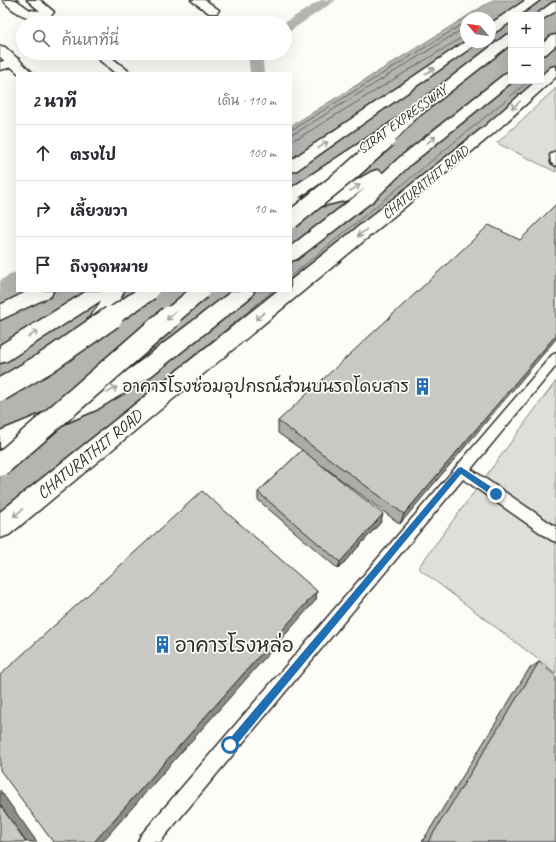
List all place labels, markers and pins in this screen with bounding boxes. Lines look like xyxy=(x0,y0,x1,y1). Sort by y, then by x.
place label: อาคารโรงซ่อมอุปกรณ์ส่วนบนรถโดยสาร xyxy=(123,375,409,399)
building icon: อาคารโรงซ่อมอุปกรณ์ส่วนบนรถโดยสาร xyxy=(412,376,432,396)
place label: อาคารโรงหล่อ xyxy=(175,632,294,658)
building icon: อาคารโรงหล่อ xyxy=(152,635,172,655)

